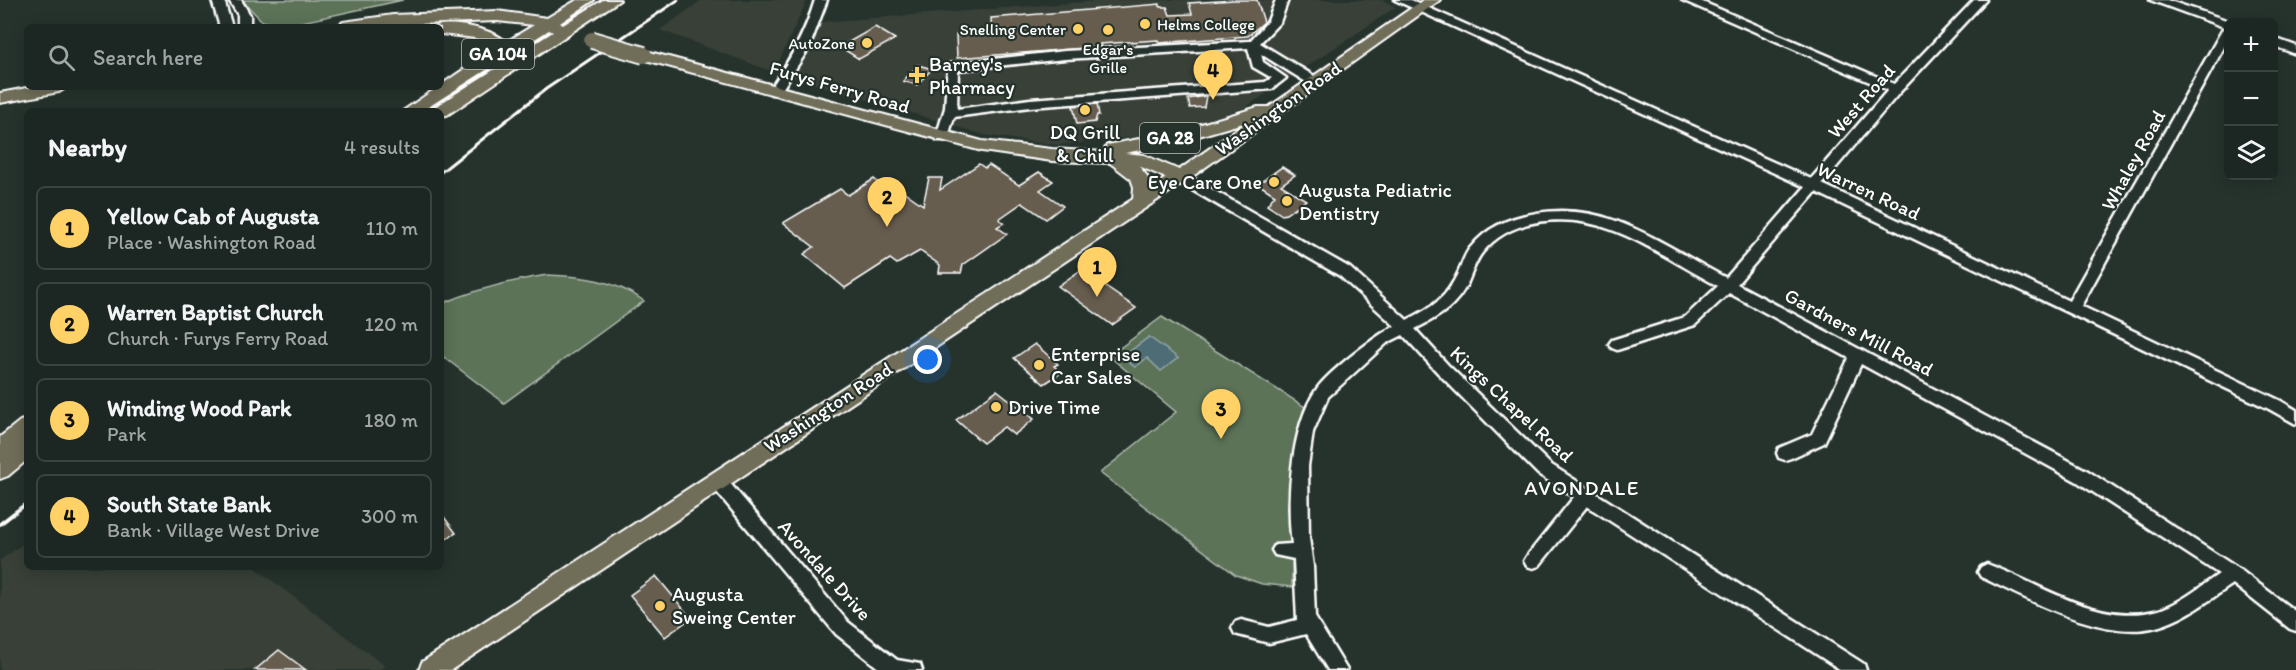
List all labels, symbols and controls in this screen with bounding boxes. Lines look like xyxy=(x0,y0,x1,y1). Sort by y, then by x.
place label: Helms College xyxy=(1157,15,1255,34)
marker: Helms College xyxy=(1138,17,1152,31)
map controls xyxy=(2224,18,2278,180)
button: + xyxy=(2224,18,2278,72)
place label: Snelling Center xyxy=(960,20,1066,39)
marker: Snelling Center xyxy=(1071,22,1085,36)
marker: Edgar's Grille xyxy=(1101,23,1115,37)
search box xyxy=(24,24,444,90)
place label: AutoZone xyxy=(789,34,855,53)
marker: AutoZone xyxy=(860,36,874,50)
road number: GA 104 xyxy=(462,39,534,69)
place label: Edgar's Grille xyxy=(1083,40,1133,77)
icon: search xyxy=(45,41,78,74)
text: Search here xyxy=(93,44,203,71)
pin: 4 xyxy=(1194,51,1232,100)
place label: Barney's Pharmacy xyxy=(929,52,1015,99)
street label: Furys Ferry Road xyxy=(767,55,913,119)
street label: Washington Road xyxy=(1210,55,1346,161)
street label: West Road xyxy=(1822,59,1900,143)
marker: Barney's Pharmacy xyxy=(910,68,924,82)
button: − xyxy=(2224,72,2278,126)
marker: DQ Grill & Chill xyxy=(1078,103,1092,117)
street label: Whaley Road xyxy=(2096,106,2170,214)
place label: DQ Grill & Chill xyxy=(1050,120,1121,167)
road number: GA 28 xyxy=(1140,123,1200,153)
button: layers xyxy=(2224,126,2278,180)
text: Nearby xyxy=(48,131,127,163)
text: 4 results xyxy=(344,135,420,159)
street label: Warren Road xyxy=(1813,157,1925,225)
place label: Eye Care One xyxy=(1148,170,1262,194)
marker: Eye Care One xyxy=(1267,175,1281,189)
pin: 2 xyxy=(868,178,906,227)
place label: Augusta Pediatric Dentistry xyxy=(1299,178,1452,225)
marker: Augusta Pediatric Dentistry xyxy=(1280,194,1294,208)
text: Yellow Cab of Augusta xyxy=(107,203,319,230)
text: 1 xyxy=(65,216,74,240)
text: 110 m xyxy=(366,216,418,240)
text: Place · Washington Road xyxy=(107,230,316,254)
pin: 1 xyxy=(1078,248,1116,297)
street label: Gardners Mill Road xyxy=(1781,283,1938,381)
text: Warren Baptist Church xyxy=(107,299,323,326)
text: 2 xyxy=(64,312,75,336)
text: 120 m xyxy=(365,312,418,336)
text: Church · Furys Ferry Road xyxy=(107,326,328,350)
street label: Kings Chapel Road xyxy=(1445,341,1579,467)
place label: Enterprise Car Sales xyxy=(1051,342,1140,389)
your location xyxy=(913,345,942,374)
street label: Washington Road xyxy=(759,356,897,458)
marker: Enterprise Car Sales xyxy=(1032,358,1046,372)
pin: 3 xyxy=(1202,390,1240,439)
text: Winding Wood Park xyxy=(107,395,291,422)
place label: Drive Time xyxy=(1008,395,1100,419)
marker: Drive Time xyxy=(989,400,1003,414)
text: 3 xyxy=(64,408,75,432)
text: 180 m xyxy=(364,408,418,432)
text: Park xyxy=(107,422,146,446)
district label: AVONDALE xyxy=(1524,475,1640,500)
text: South State Bank xyxy=(107,491,271,518)
text: 4 xyxy=(63,504,76,528)
text: 300 m xyxy=(361,504,418,528)
street label: Avondale Drive xyxy=(773,515,877,625)
text: Bank · Village West Drive xyxy=(107,518,320,542)
place label: Augusta Sweing Center xyxy=(672,582,796,629)
marker: Augusta Sweing Center xyxy=(653,599,667,613)

